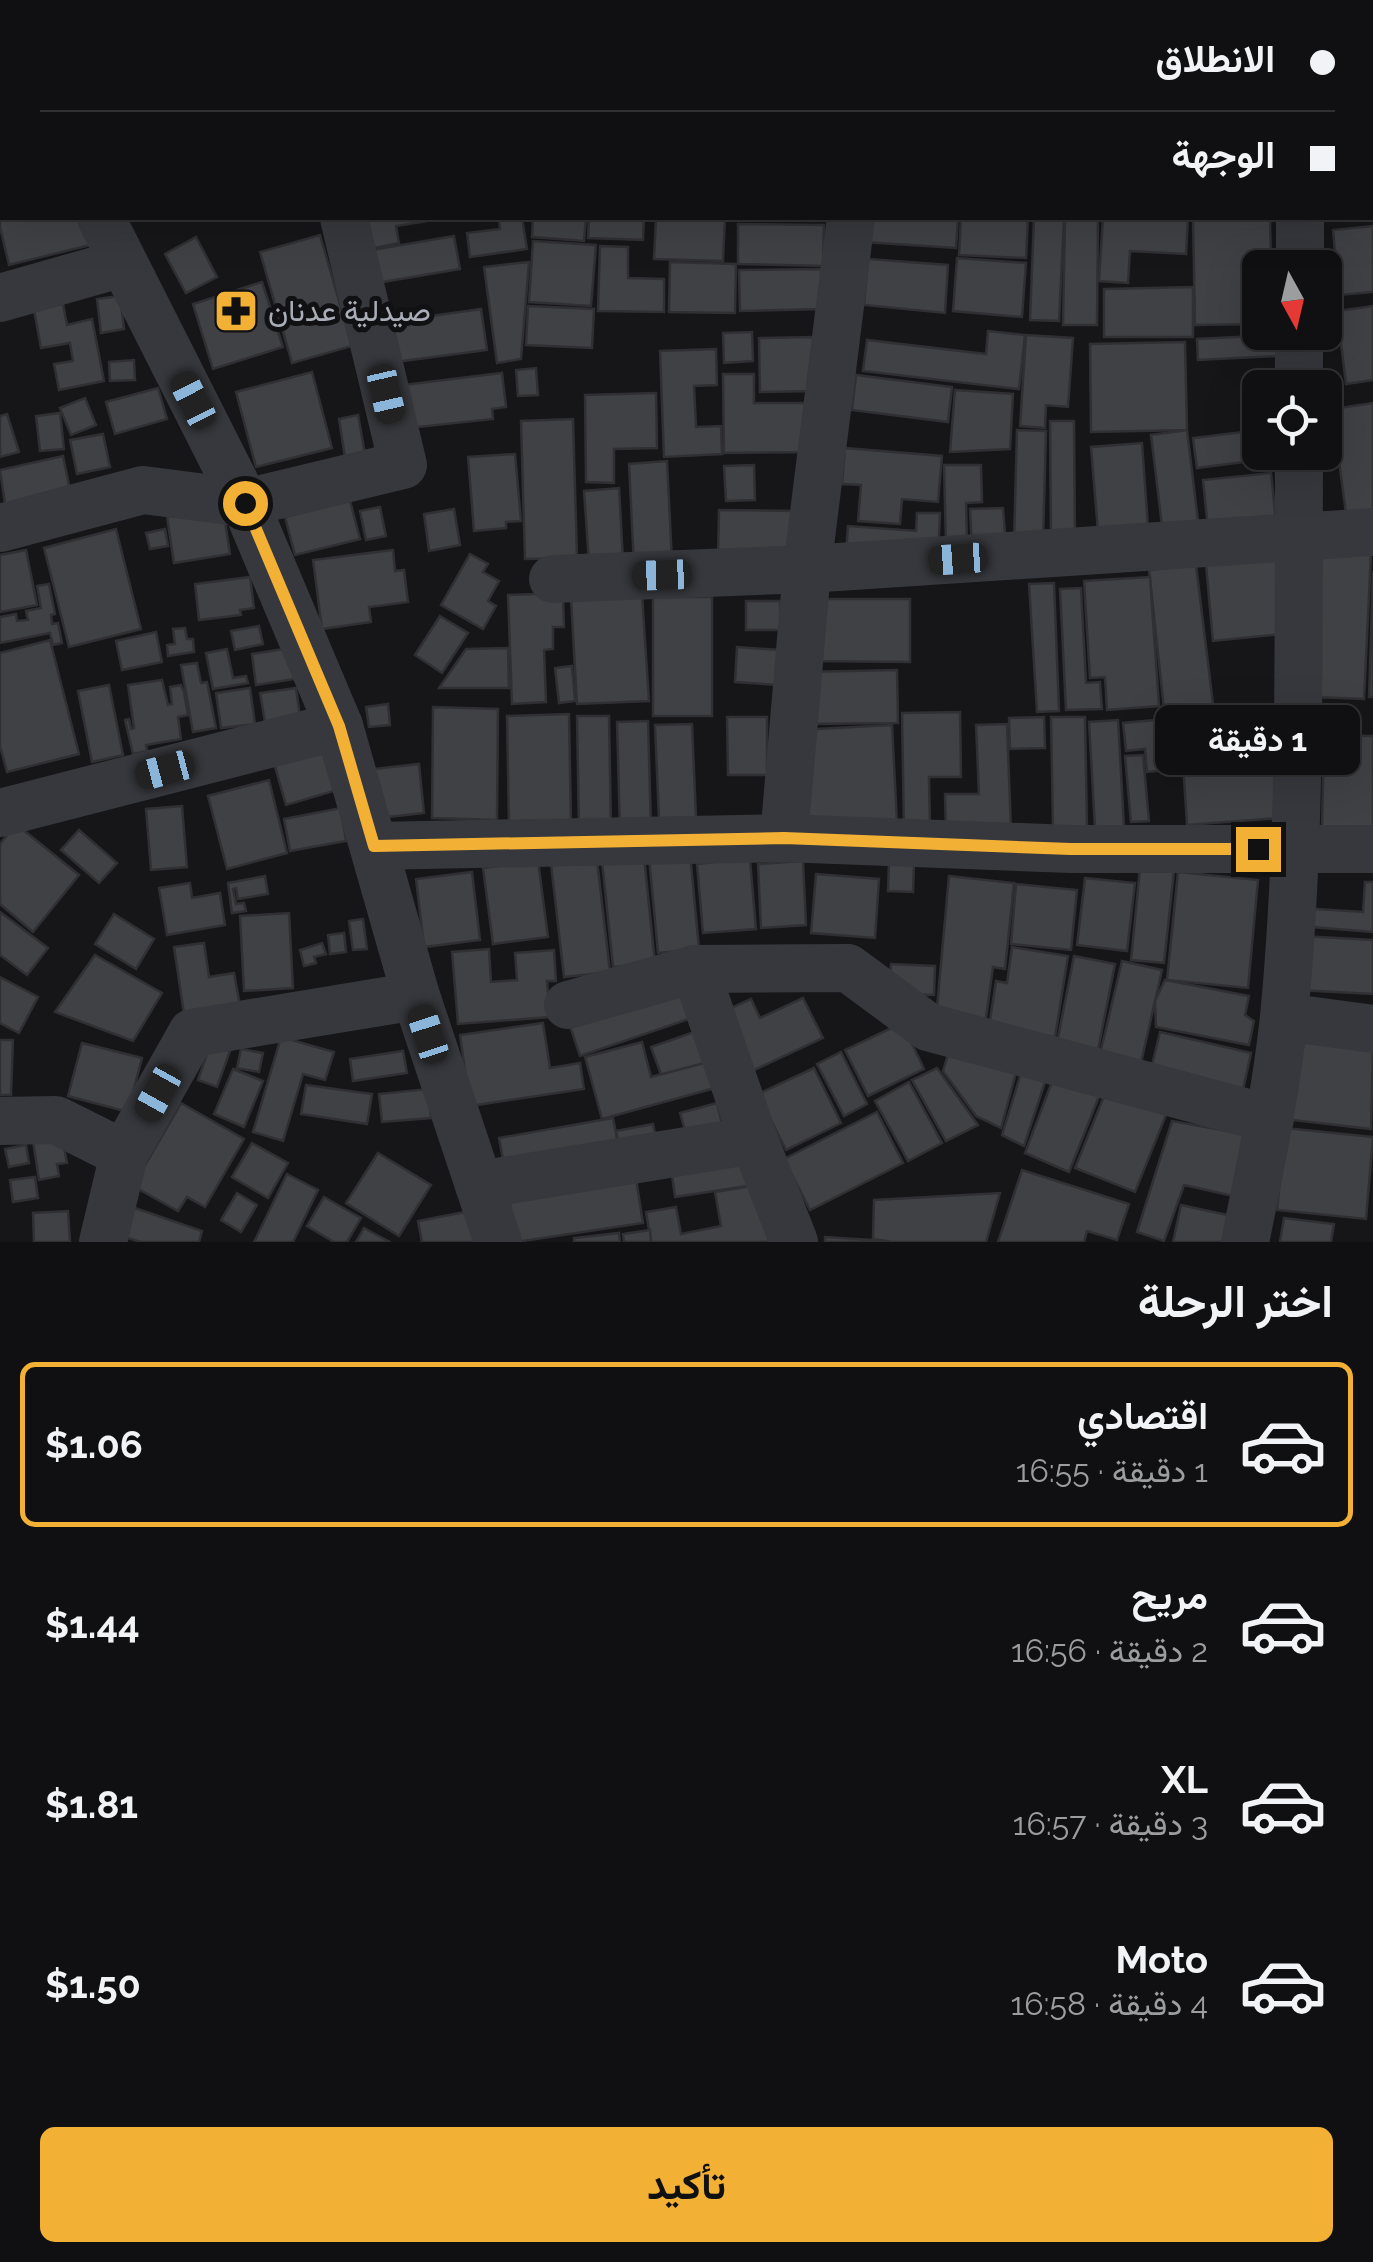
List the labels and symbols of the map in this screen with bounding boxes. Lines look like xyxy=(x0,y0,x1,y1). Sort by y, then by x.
north arrow xyxy=(1242,250,1342,350)
pharmacy icon: صيدلية عدنان xyxy=(213,288,259,334)
place label: صيدلية عدنان xyxy=(268,293,431,328)
car xyxy=(365,361,407,427)
car xyxy=(166,366,220,434)
route start xyxy=(223,481,268,526)
car xyxy=(927,542,989,576)
car xyxy=(631,559,693,591)
callout: 1 دقيقة xyxy=(1156,704,1360,774)
car xyxy=(132,748,198,792)
route end xyxy=(1236,827,1281,872)
car xyxy=(404,1001,452,1067)
car xyxy=(130,1059,186,1127)

